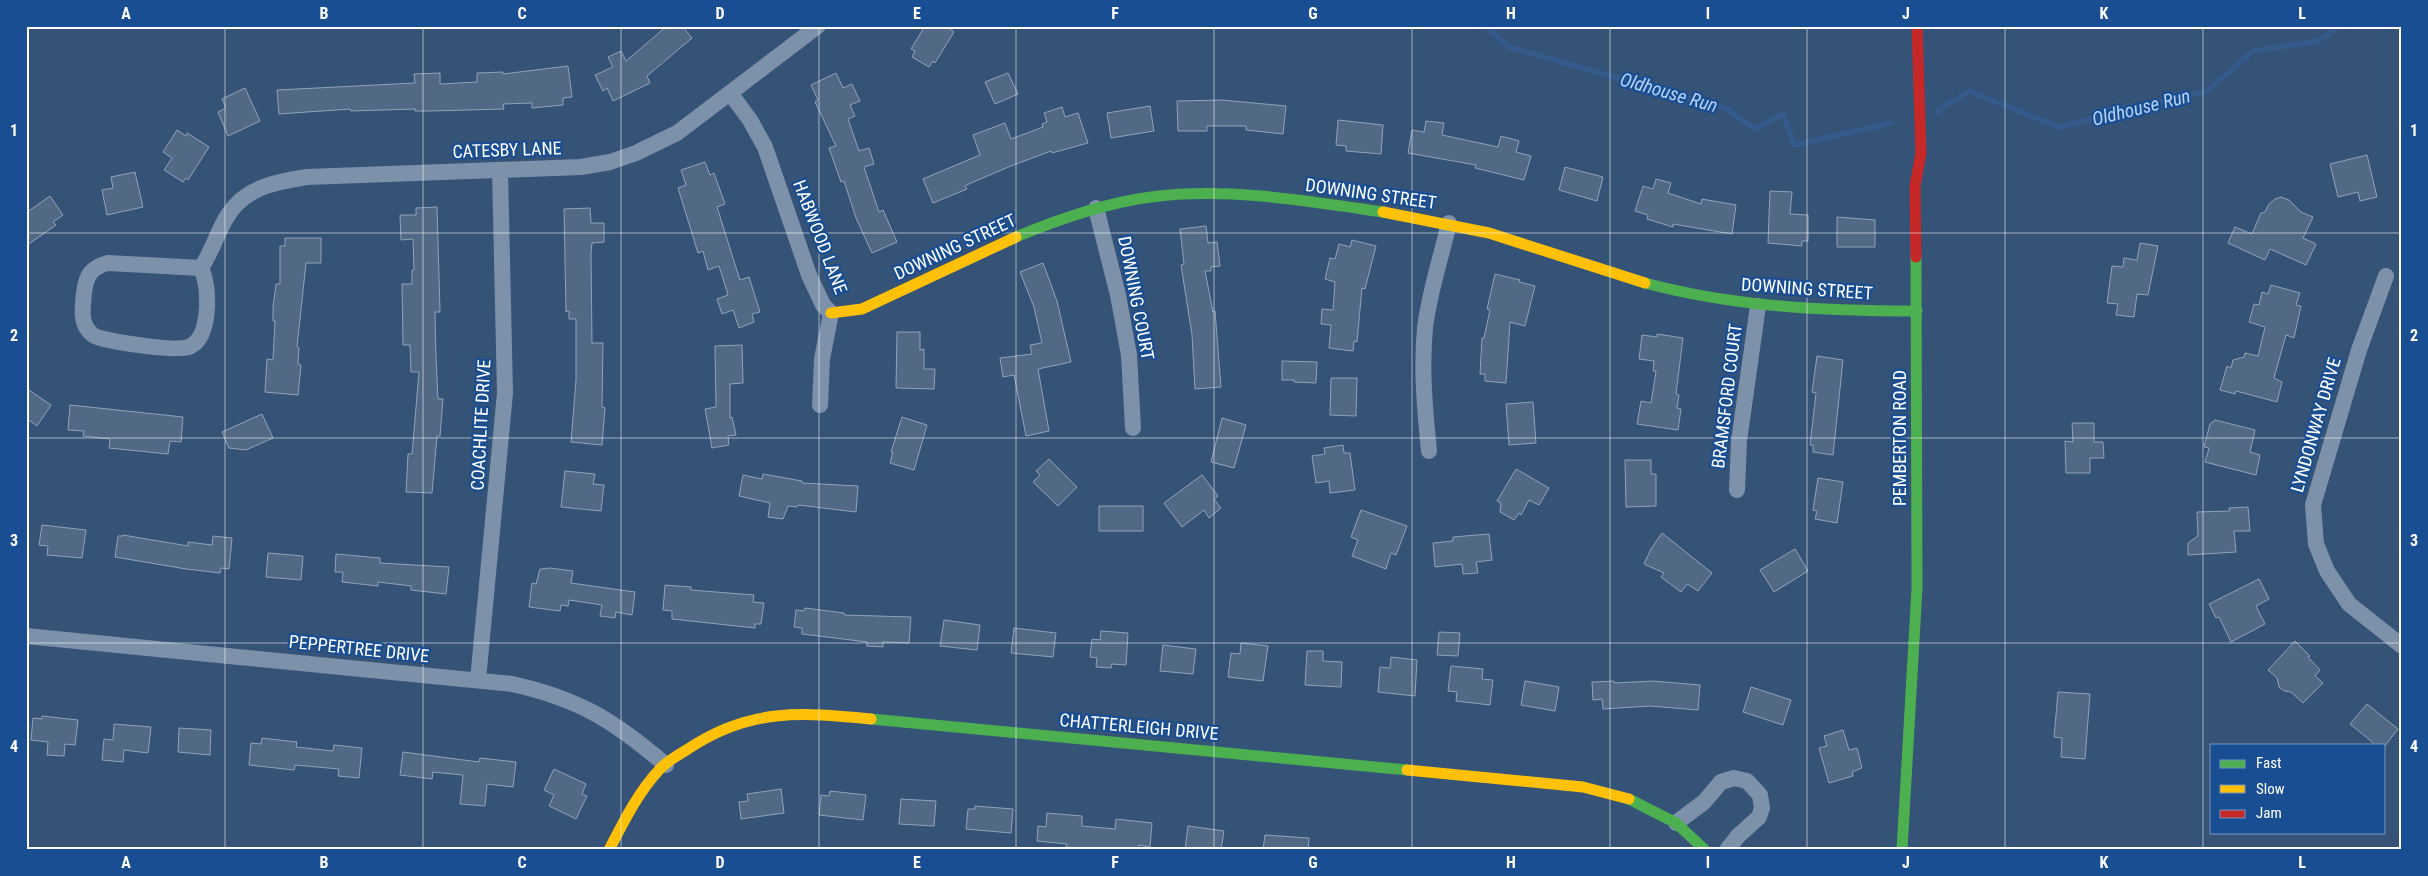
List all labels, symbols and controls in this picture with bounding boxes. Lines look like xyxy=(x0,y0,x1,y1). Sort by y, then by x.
text: A xyxy=(121,4,131,23)
text: B xyxy=(320,4,329,23)
text: C xyxy=(517,4,527,23)
text: D xyxy=(715,4,725,23)
text: E xyxy=(913,4,921,23)
text: F xyxy=(1111,4,1119,23)
text: G xyxy=(1308,4,1318,23)
text: H xyxy=(1506,4,1516,23)
text: I xyxy=(1706,4,1710,23)
text: J xyxy=(1902,4,1910,23)
text: K xyxy=(2100,4,2109,23)
text: L xyxy=(2298,4,2306,23)
water label: Oldhouse Run xyxy=(1617,68,1720,117)
water label: Oldhouse Run xyxy=(2090,84,2193,131)
text: 1 xyxy=(10,121,18,140)
text: 1 xyxy=(2410,121,2418,140)
street label: CATESBY LANE xyxy=(452,137,562,162)
street label: DOWNING STREET xyxy=(1304,174,1438,213)
street label: HABWOOD LANE xyxy=(789,177,852,297)
street label: DOWNING STREET xyxy=(890,209,1019,284)
street label: DOWNING COURT xyxy=(1114,234,1159,362)
street label: DOWNING STREET xyxy=(1740,273,1874,304)
street label: BRAMSFORD COURT xyxy=(1707,322,1746,469)
text: 2 xyxy=(10,326,18,345)
text: 2 xyxy=(2410,326,2418,345)
street label: LYNDONWAY DRIVE xyxy=(2286,355,2345,495)
street label: COACHLITE DRIVE xyxy=(467,359,494,491)
street label: PEMBERTON ROAD xyxy=(1889,370,1910,506)
text: 3 xyxy=(10,531,18,550)
text: 3 xyxy=(2410,531,2418,550)
street label: PEPPERTREE DRIVE xyxy=(288,631,430,666)
street label: CHATTERLEIGH DRIVE xyxy=(1059,709,1219,744)
text: 4 xyxy=(10,737,18,756)
text: 4 xyxy=(2410,737,2418,756)
legend xyxy=(2210,744,2386,834)
text: Fast xyxy=(2256,754,2281,772)
text: Slow xyxy=(2256,780,2285,798)
text: Jam xyxy=(2256,804,2282,822)
text: A xyxy=(121,853,131,872)
text: B xyxy=(320,853,329,872)
text: C xyxy=(517,853,527,872)
text: D xyxy=(715,853,725,872)
text: E xyxy=(913,853,921,872)
text: F xyxy=(1111,853,1119,872)
text: G xyxy=(1308,853,1318,872)
text: H xyxy=(1506,853,1516,872)
text: I xyxy=(1706,853,1710,872)
text: J xyxy=(1902,853,1910,872)
text: K xyxy=(2100,853,2109,872)
text: L xyxy=(2298,853,2306,872)

